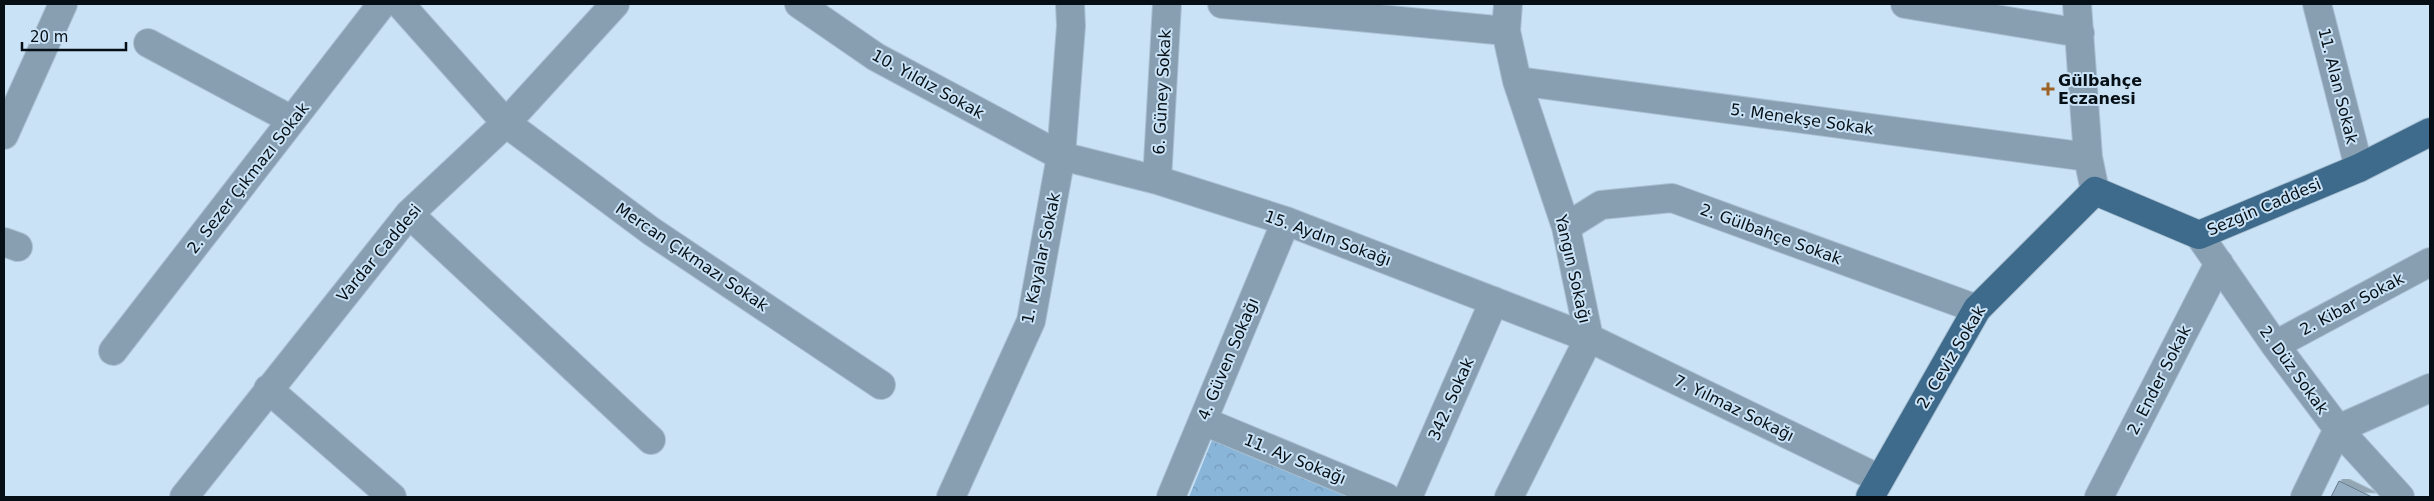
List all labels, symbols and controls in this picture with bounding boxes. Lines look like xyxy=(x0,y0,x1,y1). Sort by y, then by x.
scale bar xyxy=(22,20,126,52)
street label: 11. Alan Sokak xyxy=(2314,26,2362,147)
text: 20 m xyxy=(30,28,68,46)
street label: 6. Güney Sokak xyxy=(1149,28,1175,155)
street label: 10. Yıldız Sokak xyxy=(869,45,988,123)
place label: Gülbahçe Eczanesi xyxy=(2058,71,2142,108)
marker: Gülbahçe Eczanesi xyxy=(2042,83,2054,95)
street label: 2. Sezer Çıkmazı Sokak xyxy=(183,98,313,257)
street label: 5. Menekşe Sokak xyxy=(1729,100,1876,139)
street label: Sezgin Caddesi xyxy=(2204,174,2324,240)
street label: 1. Kayalar Sokak xyxy=(1018,190,1064,325)
street label: Mercan Çıkmazı Sokak xyxy=(612,199,772,316)
street label: Vardar Caddesi xyxy=(333,200,425,306)
street label: 2. Gülbahçe Sokak xyxy=(1698,200,1845,269)
street label: 15. Aydın Sokağı xyxy=(1262,206,1394,270)
street label: Yangın Sokağı xyxy=(1551,212,1595,325)
street label: 2. Kibar Sokak xyxy=(2297,268,2408,339)
street label: 4. Güven Sokağı xyxy=(1194,295,1262,423)
street label: 2. Ceviz Sokak xyxy=(1913,301,1990,412)
street label: 2. Ender Sokak xyxy=(2123,321,2195,438)
street label: 2. Düz Sokak xyxy=(2256,322,2333,418)
street label: 342. Sokak xyxy=(1424,354,1478,443)
street label: 7. Yılmaz Sokağı xyxy=(1671,371,1797,445)
street label: 11. Ay Sokağı xyxy=(1241,430,1349,488)

